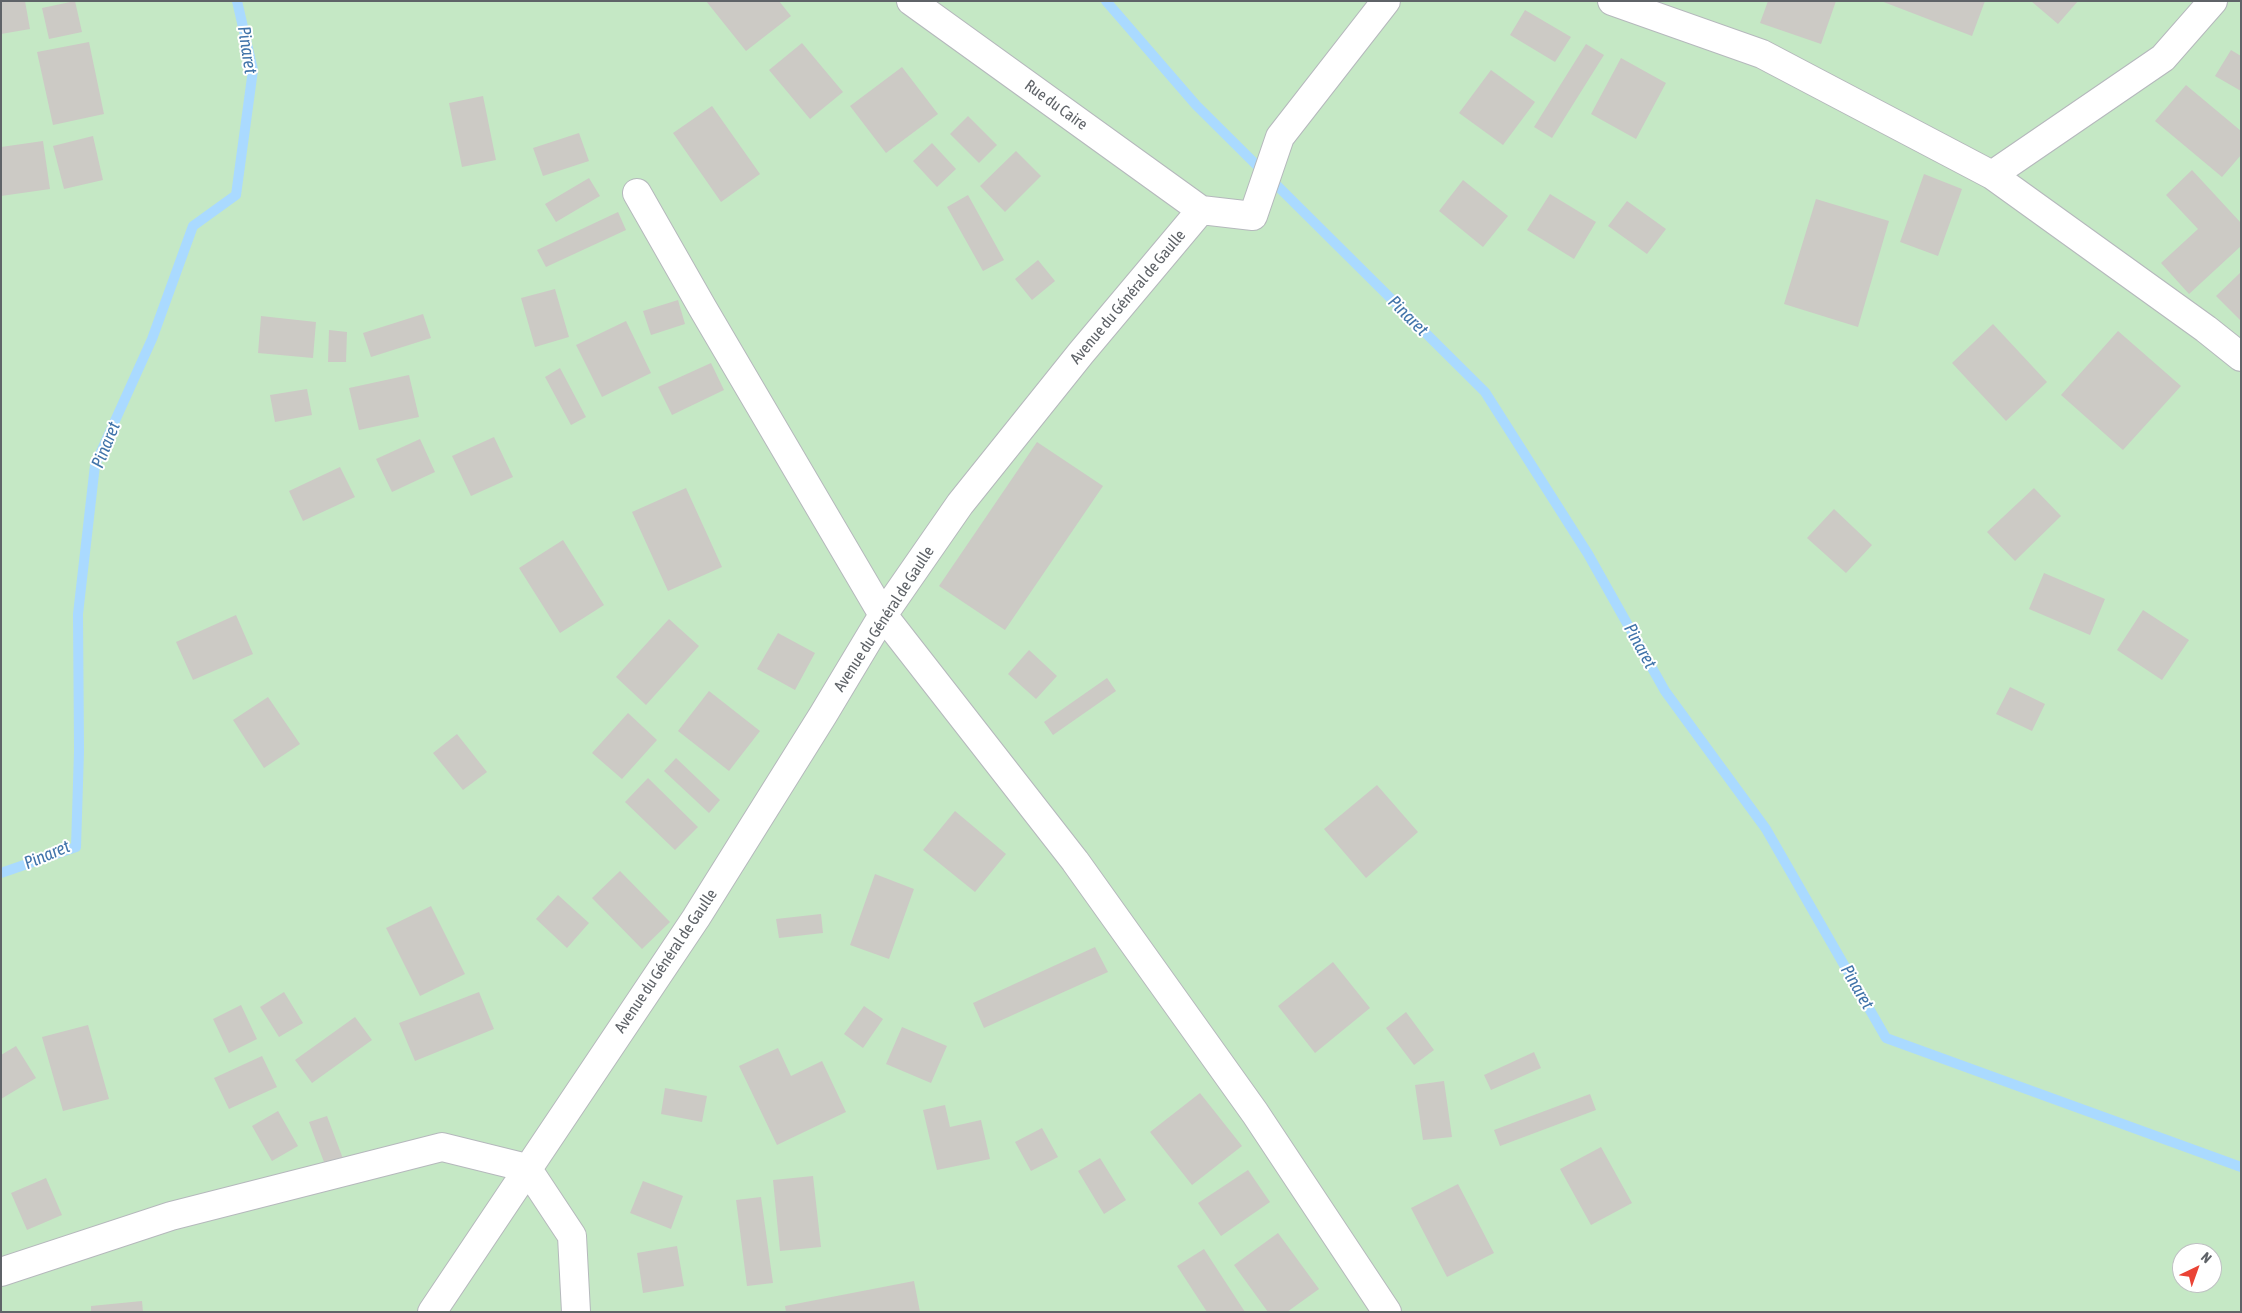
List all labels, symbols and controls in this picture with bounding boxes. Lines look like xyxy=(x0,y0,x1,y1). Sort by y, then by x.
water label: Pinaret xyxy=(233,25,261,75)
street label: Rue du Caire xyxy=(1021,76,1091,134)
street label: Avenue du Général de Gaulle xyxy=(1066,226,1190,368)
water label: Pinaret xyxy=(1383,291,1433,341)
water label: Pinaret xyxy=(87,419,125,471)
street label: Avenue du Général de Gaulle xyxy=(830,543,938,695)
water label: Pinaret xyxy=(1619,620,1661,672)
water label: Pinaret xyxy=(21,836,73,874)
street label: Avenue du Général de Gaulle xyxy=(611,885,721,1037)
water label: Pinaret xyxy=(1836,961,1878,1013)
north arrow xyxy=(2172,1243,2222,1293)
text: N xyxy=(2198,1249,2215,1266)

